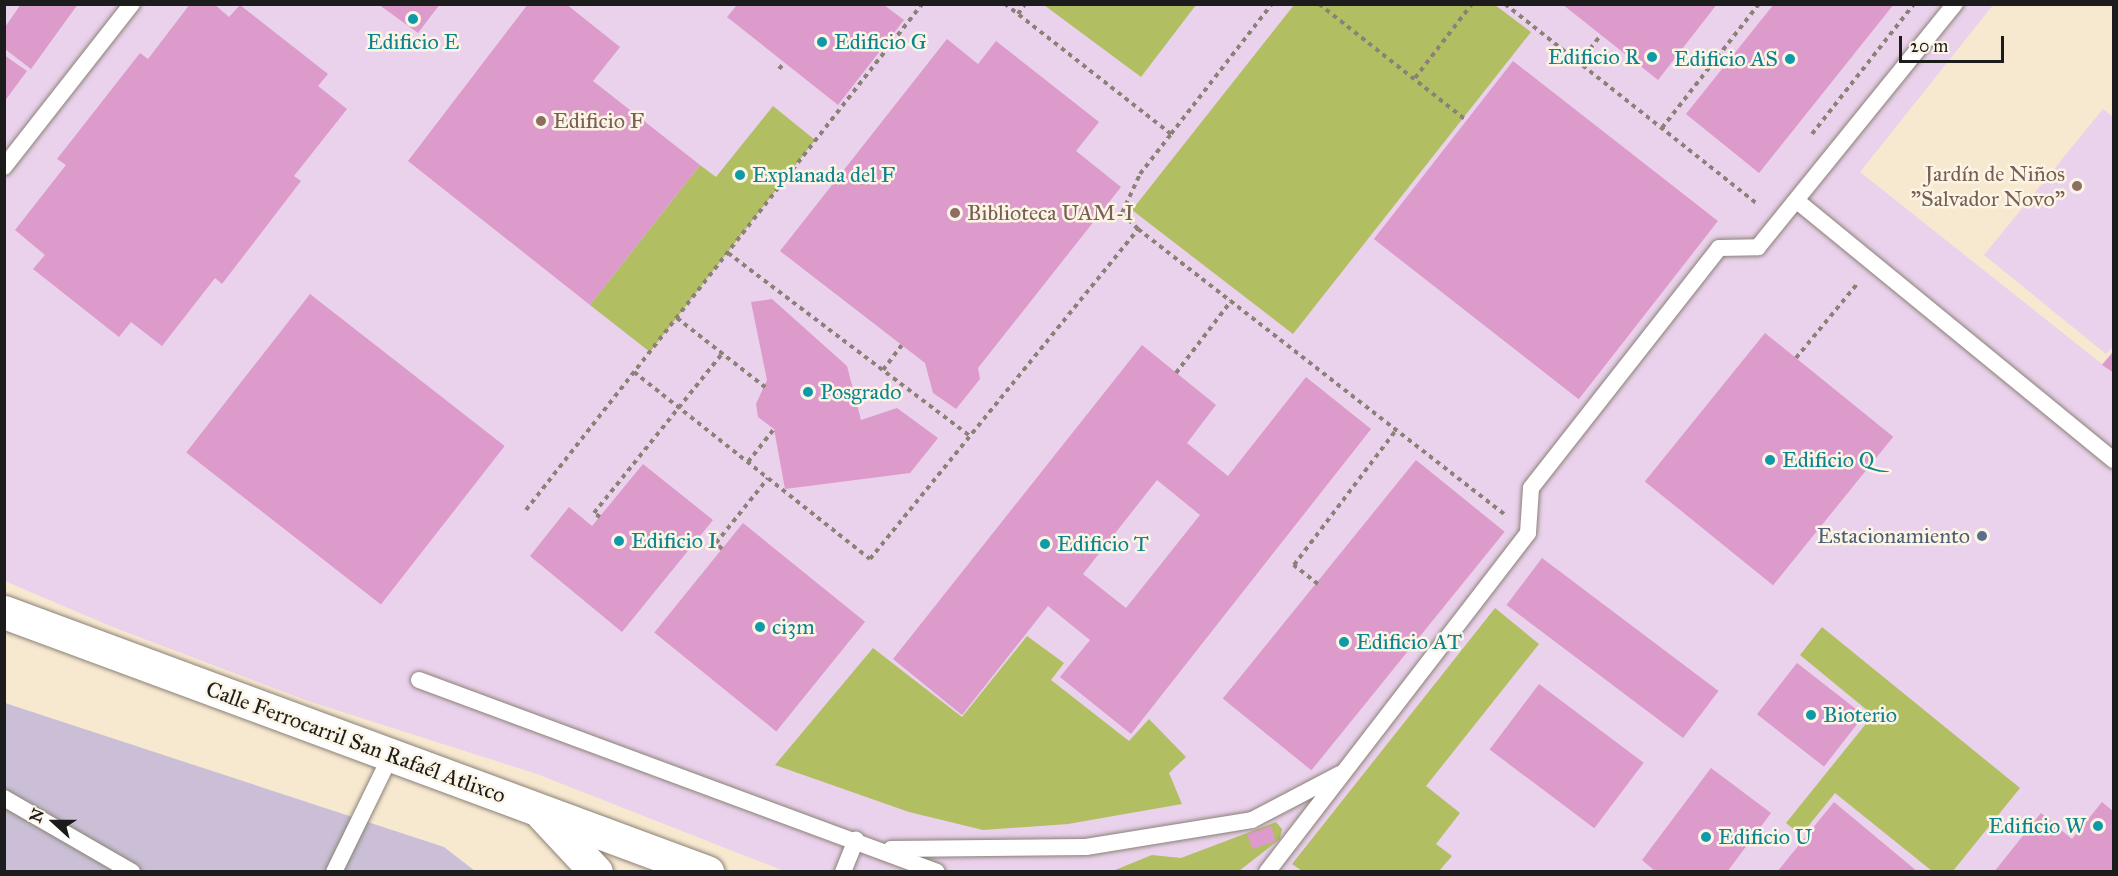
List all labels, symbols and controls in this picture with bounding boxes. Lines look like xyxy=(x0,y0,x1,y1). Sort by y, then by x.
marker: Edificio E xyxy=(406,12,420,26)
scale bar xyxy=(1902,24,2007,62)
place label: Edificio E xyxy=(367,29,459,55)
place label: Edificio G xyxy=(834,29,927,55)
marker: Edificio G xyxy=(815,35,829,49)
text: 20 m xyxy=(1910,35,1948,57)
place label: Edificio R xyxy=(1548,44,1640,70)
place label: Edificio AS xyxy=(1674,46,1778,72)
marker: Edificio R xyxy=(1645,50,1659,64)
marker: Edificio AS xyxy=(1783,52,1797,66)
place label: Edificio F xyxy=(553,108,644,134)
marker: Edificio F xyxy=(534,114,548,128)
place label: Jardín de Niños "Salvador Novo" xyxy=(1911,160,2065,212)
place label: Explanada del F xyxy=(752,162,895,188)
marker: Explanada del F xyxy=(733,168,747,182)
marker: Jardín de Niños "Salvador Novo" xyxy=(2070,179,2084,193)
place label: Biblioteca UAM-I xyxy=(967,200,1134,226)
marker: Biblioteca UAM-I xyxy=(948,206,962,220)
place label: Posgrado xyxy=(820,379,901,405)
marker: Posgrado xyxy=(801,385,815,399)
place label: Edificio Q xyxy=(1782,447,1874,473)
marker: Edificio Q xyxy=(1763,453,1777,467)
place label: Estacionamiento xyxy=(1817,523,1970,549)
place label: Edificio I xyxy=(631,528,717,554)
marker: Estacionamiento xyxy=(1975,529,1989,543)
place label: Edificio T xyxy=(1057,531,1149,557)
marker: Edificio I xyxy=(612,534,626,548)
marker: Edificio T xyxy=(1038,537,1052,551)
place label: ci3m xyxy=(772,614,815,640)
marker: ci3m xyxy=(753,620,767,634)
place label: Edificio AT xyxy=(1356,629,1462,655)
marker: Edificio AT xyxy=(1337,635,1351,649)
street label: Calle Ferrocarril San Rafaél Atlixco xyxy=(203,675,509,809)
place label: Bioterio xyxy=(1823,702,1897,728)
marker: Bioterio xyxy=(1804,708,1818,722)
north arrow xyxy=(24,792,84,852)
text: N xyxy=(25,806,48,825)
place label: Edificio W xyxy=(1988,813,2086,839)
marker: Edificio W xyxy=(2091,819,2105,833)
place label: Edificio U xyxy=(1718,824,1812,850)
marker: Edificio U xyxy=(1699,830,1713,844)

